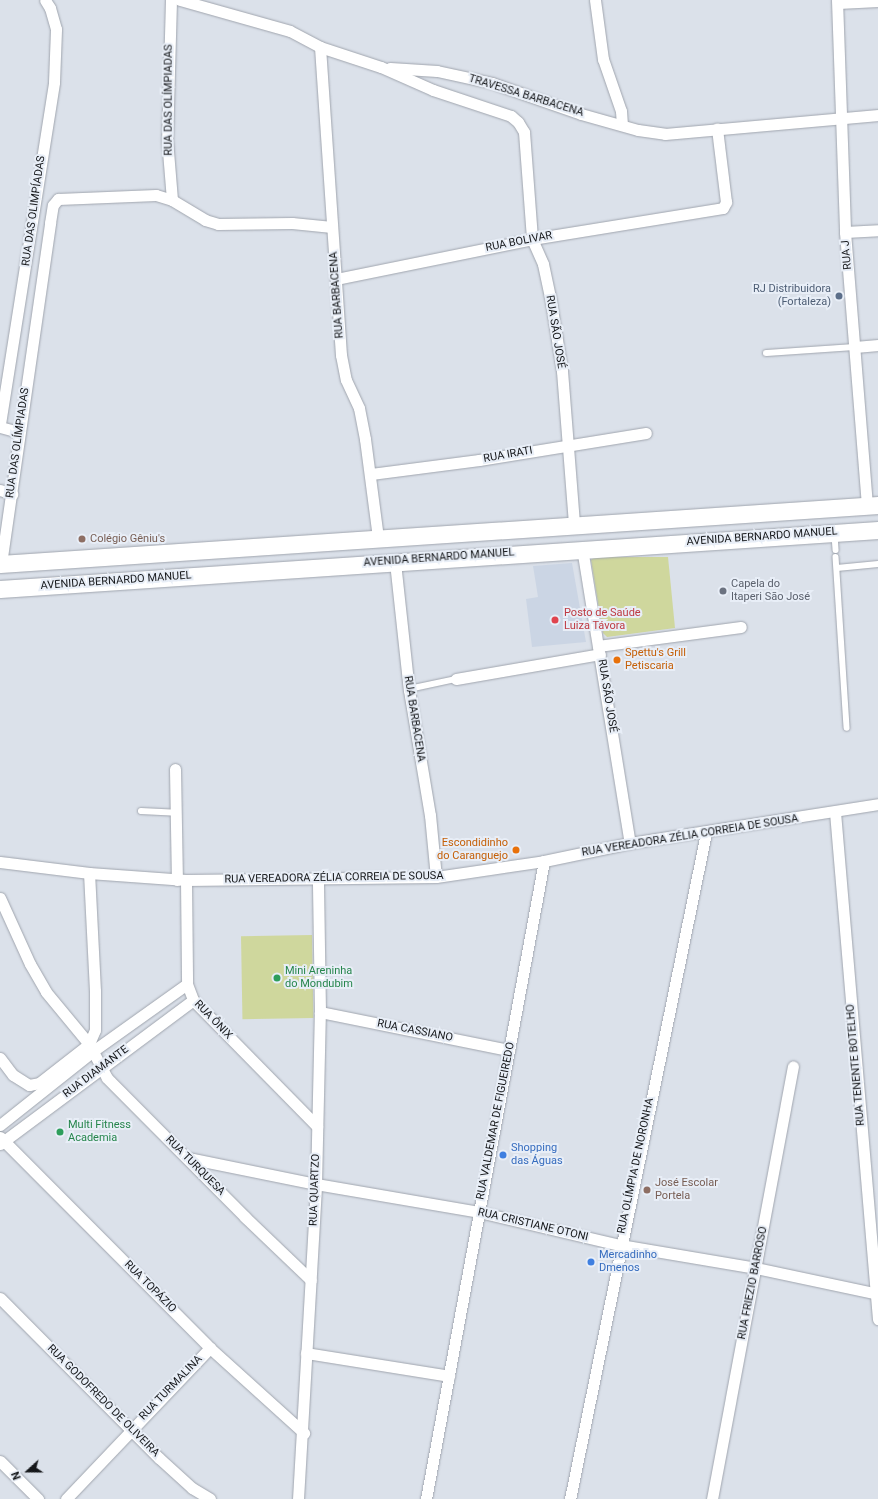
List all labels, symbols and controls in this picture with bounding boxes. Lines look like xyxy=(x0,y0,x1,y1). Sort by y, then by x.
street label: RUA DAS OLÍMPIADAS xyxy=(162,44,176,156)
street label: TRAVESSA BARBACENA xyxy=(467,72,585,120)
street label: RUA DAS OLIMPÍADAS xyxy=(20,155,48,267)
street label: RUA BOLIVAR xyxy=(485,229,553,255)
street label: RUA J xyxy=(839,240,855,270)
street label: RUA BARBACENA xyxy=(327,251,347,339)
place label: RJ Distribuidora (Fortaleza) xyxy=(753,283,831,309)
marker: RJ Distribuidora (Fortaleza) xyxy=(834,291,844,301)
street label: RUA SÃO JOSÉ xyxy=(543,294,567,370)
street label: RUA DAS OLÍMPIADAS xyxy=(4,387,32,499)
street label: RUA IRATI xyxy=(482,444,534,466)
street label: AVENIDA BERNARDO MANUEL xyxy=(686,525,838,549)
place label: Colégio Gêniu's xyxy=(90,532,165,546)
marker: Colégio Gêniu's xyxy=(77,534,87,544)
street label: AVENIDA BERNARDO MANUEL xyxy=(363,546,515,570)
street label: AVENIDA BERNARDO MANUEL xyxy=(40,569,192,593)
place label: Capela do Itaperi São José xyxy=(731,578,810,604)
marker: Capela do Itaperi São José xyxy=(718,586,728,596)
place label: Posto de Saúde Luiza Távora xyxy=(564,607,641,633)
marker: Posto de Saúde Luiza Távora xyxy=(549,614,561,626)
place label: Spettu's Grill Petiscaria xyxy=(625,647,686,673)
marker: Spettu's Grill Petiscaria xyxy=(612,655,622,665)
street label: RUA SÃO JOSÉ xyxy=(595,658,619,734)
street label: RUA BARBACENA xyxy=(401,675,427,763)
street label: RUA VEREADORA ZÉLIA CORREIA DE SOUSA xyxy=(581,812,799,860)
place label: Escondidinho do Caranguejo xyxy=(437,837,508,863)
marker: Escondidinho do Caranguejo xyxy=(511,845,521,855)
street label: RUA VEREADORA ZÉLIA CORREIA DE SOUSA xyxy=(224,869,444,887)
place label: Mini Areninha do Mondubim xyxy=(285,965,353,991)
marker: Mini Areninha do Mondubim xyxy=(272,973,282,983)
street label: RUA ÔNIX xyxy=(191,998,235,1042)
street label: RUA TENENTE BOTELHO xyxy=(844,1004,868,1126)
street label: RUA CASSIANO xyxy=(376,1017,454,1045)
street label: RUA VALDEMAR DE FIGUEIREDO xyxy=(474,1041,518,1201)
street label: RUA DIAMANTE xyxy=(61,1043,131,1101)
street label: RUA OLÍMPIA DE NORONHA xyxy=(615,1097,657,1235)
place label: Multi Fitness Academia xyxy=(68,1119,131,1145)
marker: Multi Fitness Academia xyxy=(55,1127,65,1137)
street label: RUA TURQUESA xyxy=(162,1133,228,1199)
place label: Shopping das Águas xyxy=(511,1142,563,1168)
marker: Shopping das Águas xyxy=(498,1150,508,1160)
street label: RUA QUARTZO xyxy=(307,1154,323,1226)
place label: José Escolar Portela xyxy=(655,1177,718,1203)
marker: José Escolar Portela xyxy=(642,1185,652,1195)
street label: RUA CRISTIANE OTONI xyxy=(476,1206,590,1244)
street label: RUA FRIEZIO BARROSO xyxy=(736,1225,770,1341)
place label: Mercadinho Dmenos xyxy=(599,1249,657,1275)
marker: Mercadinho Dmenos xyxy=(586,1257,596,1267)
street label: RUA TOPÁZIO xyxy=(121,1258,179,1316)
street label: RUA GODOFREDO DE OLIVEIRA xyxy=(44,1342,162,1460)
street label: RUA TURMALINA xyxy=(137,1353,205,1423)
north arrow xyxy=(8,1451,48,1491)
text: N xyxy=(9,1470,24,1481)

